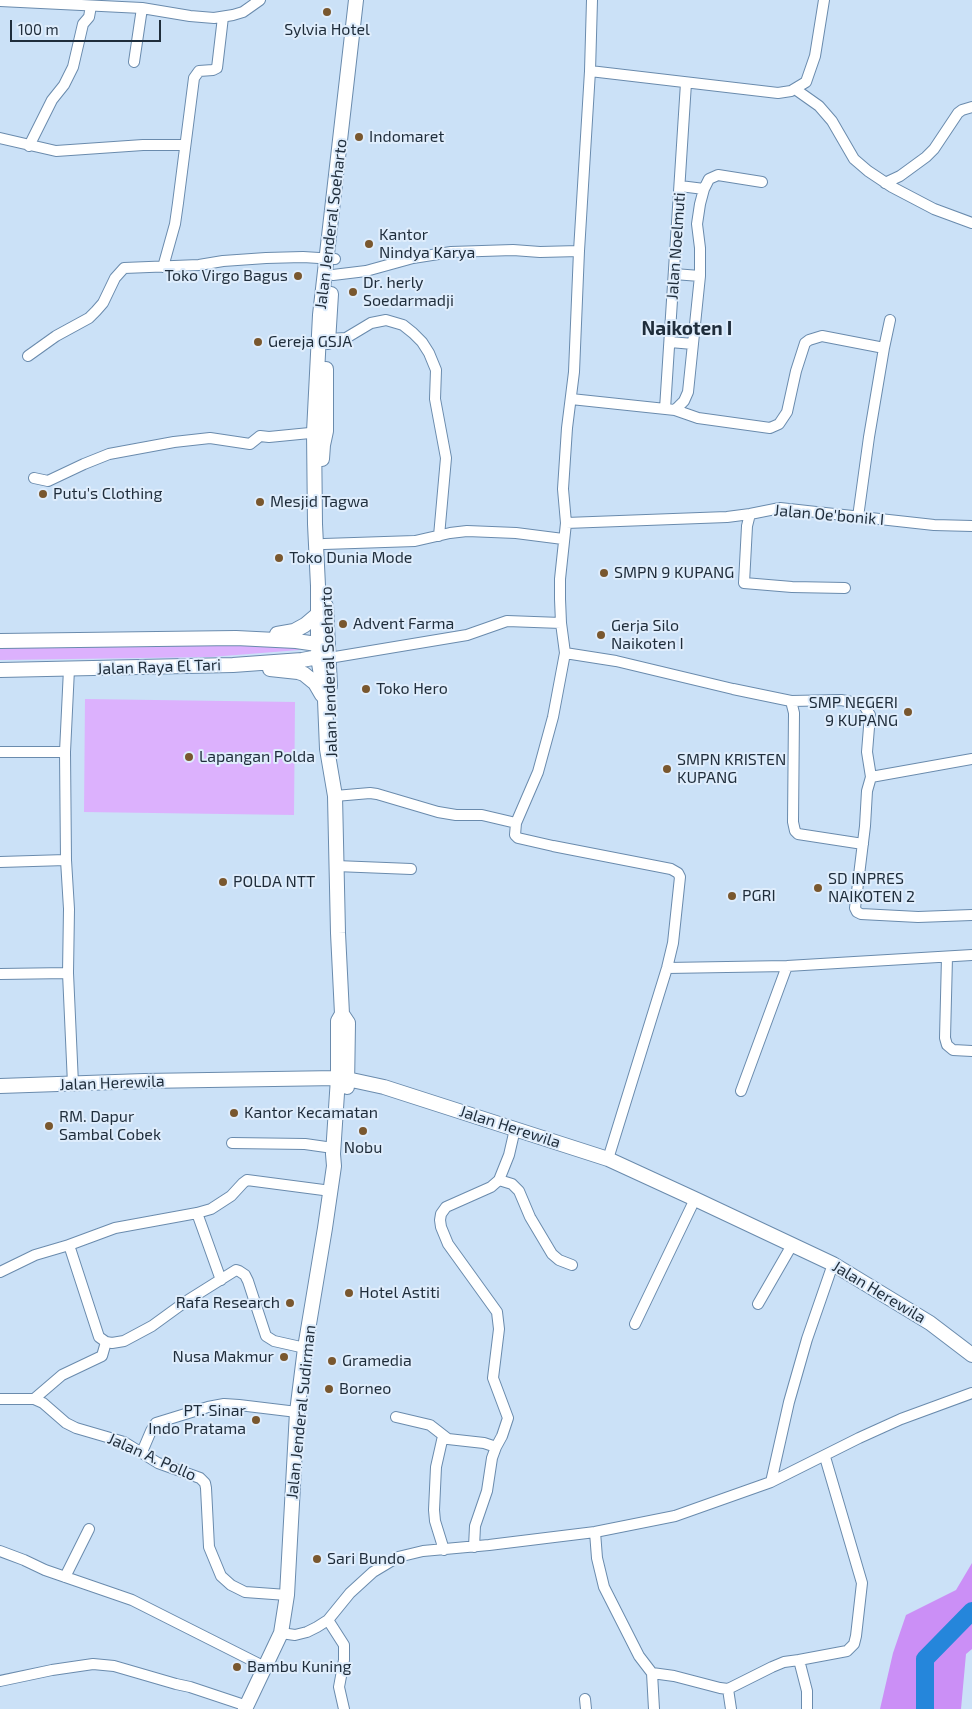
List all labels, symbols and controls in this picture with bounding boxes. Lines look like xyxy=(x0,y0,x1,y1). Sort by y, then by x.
marker: Sylvia Hotel xyxy=(321,6,333,18)
scale bar xyxy=(12,10,164,42)
text: 100 m xyxy=(18,20,59,38)
place label: Sylvia Hotel xyxy=(284,20,370,40)
place label: Indomaret xyxy=(369,127,444,147)
marker: Indomaret xyxy=(353,131,365,143)
street label: Jalan Jenderal Soeharto xyxy=(311,138,351,310)
street label: Jalan Noelmuti xyxy=(663,192,689,300)
place label: Kantor Nindya Karya xyxy=(379,225,475,263)
marker: Kantor Nindya Karya xyxy=(363,238,375,250)
place label: Toko Virgo Bagus xyxy=(164,266,288,286)
marker: Toko Virgo Bagus xyxy=(292,270,304,282)
place label: Dr. herly Soedarmadji xyxy=(363,273,454,311)
marker: Dr. herly Soedarmadji xyxy=(347,286,359,298)
district label: Naikoten I xyxy=(642,318,732,340)
place label: Gereja GSJA xyxy=(268,332,352,352)
marker: Gereja GSJA xyxy=(252,336,264,348)
place label: Putu's Clothing xyxy=(53,484,162,504)
marker: Putu's Clothing xyxy=(37,488,49,500)
place label: Mesjid Tagwa xyxy=(270,492,369,512)
marker: Mesjid Tagwa xyxy=(254,496,266,508)
street label: Jalan Oe'bonik I xyxy=(773,501,885,529)
place label: Toko Dunia Mode xyxy=(289,548,412,568)
marker: Toko Dunia Mode xyxy=(273,552,285,564)
place label: SMPN 9 KUPANG xyxy=(614,563,734,583)
marker: SMPN 9 KUPANG xyxy=(598,567,610,579)
street label: Jalan Jenderal Soeharto xyxy=(316,586,342,758)
place label: Advent Farma xyxy=(353,614,454,634)
place label: Gerja Silo Naikoten I xyxy=(611,616,684,654)
marker: Advent Farma xyxy=(337,618,349,630)
marker: Gerja Silo Naikoten I xyxy=(595,629,607,641)
street label: Jalan Raya El Tari xyxy=(97,655,221,679)
place label: Toko Hero xyxy=(376,679,448,699)
marker: Toko Hero xyxy=(360,683,372,695)
place label: SMP NEGERI 9 KUPANG xyxy=(809,693,898,731)
marker: SMP NEGERI 9 KUPANG xyxy=(902,706,914,718)
place label: Lapangan Polda xyxy=(199,747,315,767)
place label: SMPN KRISTEN KUPANG xyxy=(677,750,786,788)
marker: Lapangan Polda xyxy=(183,751,195,763)
marker: SMPN KRISTEN KUPANG xyxy=(661,763,673,775)
place label: SD INPRES NAIKOTEN 2 xyxy=(828,869,915,907)
place label: POLDA NTT xyxy=(233,872,315,892)
marker: POLDA NTT xyxy=(217,876,229,888)
marker: SD INPRES NAIKOTEN 2 xyxy=(812,882,824,894)
place label: PGRI xyxy=(742,886,776,906)
marker: PGRI xyxy=(726,890,738,902)
street label: Jalan Herewila xyxy=(59,1072,165,1094)
street label: Jalan Herewila xyxy=(457,1102,563,1152)
place label: Kantor Kecamatan xyxy=(244,1103,378,1123)
place label: RM. Dapur Sambal Cobek xyxy=(59,1107,161,1145)
marker: Kantor Kecamatan xyxy=(228,1107,240,1119)
marker: RM. Dapur Sambal Cobek xyxy=(43,1120,55,1132)
marker: Nobu xyxy=(357,1125,369,1137)
place label: Nobu xyxy=(344,1138,382,1158)
street label: Jalan Herewila xyxy=(829,1257,929,1327)
place label: Hotel Astiti xyxy=(359,1283,440,1303)
marker: Hotel Astiti xyxy=(343,1287,355,1299)
place label: Rafa Research xyxy=(176,1293,280,1313)
marker: Rafa Research xyxy=(284,1297,296,1309)
street label: Jalan Jenderal Sudirman xyxy=(282,1324,320,1500)
place label: Nusa Makmur xyxy=(173,1347,274,1367)
marker: Nusa Makmur xyxy=(278,1351,290,1363)
place label: Gramedia xyxy=(342,1351,412,1371)
marker: Gramedia xyxy=(326,1355,338,1367)
place label: Borneo xyxy=(339,1379,391,1399)
marker: Borneo xyxy=(323,1383,335,1395)
place label: PT. Sinar Indo Pratama xyxy=(148,1401,246,1439)
marker: PT. Sinar Indo Pratama xyxy=(250,1414,262,1426)
street label: Jalan A. Pollo xyxy=(105,1429,199,1485)
place label: Sari Bundo xyxy=(327,1549,405,1569)
marker: Sari Bundo xyxy=(311,1553,323,1565)
place label: Bambu Kuning xyxy=(247,1657,352,1677)
marker: Bambu Kuning xyxy=(231,1661,243,1673)

